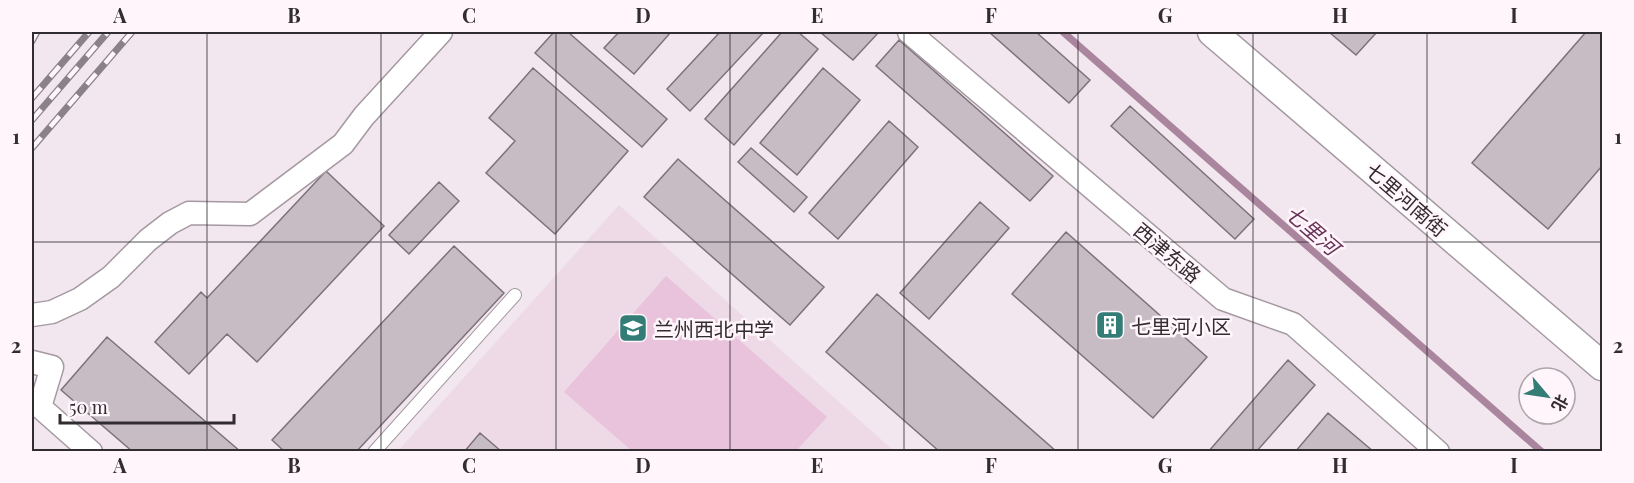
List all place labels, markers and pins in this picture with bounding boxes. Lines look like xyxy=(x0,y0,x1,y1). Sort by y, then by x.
building icon: 七里河小区 xyxy=(1094,309,1126,341)
school or university icon: 兰州西北中学 xyxy=(617,312,649,344)
place label: 七里河小区 xyxy=(1131,312,1231,339)
place label: 兰州西北中学 xyxy=(654,315,774,342)

